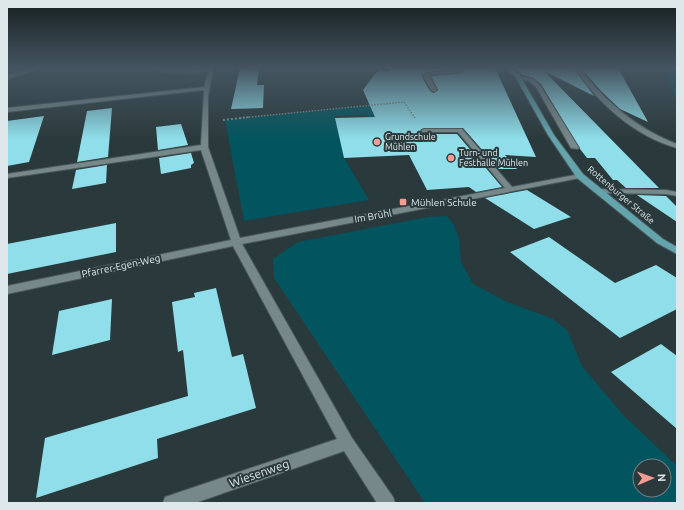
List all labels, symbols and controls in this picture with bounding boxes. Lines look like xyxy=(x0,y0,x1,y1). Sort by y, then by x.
place label: Grundschule Mühlen xyxy=(385,132,436,152)
marker: Grundschule Mühlen xyxy=(372,137,382,147)
place label: Turn- und Festhalle Mühlen xyxy=(459,148,528,168)
marker: Turn- und Festhalle Mühlen xyxy=(446,153,456,163)
street label: Rottenburger Straße xyxy=(586,164,656,226)
marker: Mühlen Schule xyxy=(398,197,408,207)
place label: Mühlen Schule xyxy=(411,197,477,208)
street label: Im Brühl xyxy=(353,207,393,225)
street label: Pfarrer-Egen-Weg xyxy=(81,252,161,280)
street label: Wiesenweg xyxy=(227,457,291,489)
north arrow xyxy=(632,458,672,498)
text: N xyxy=(656,473,668,482)

